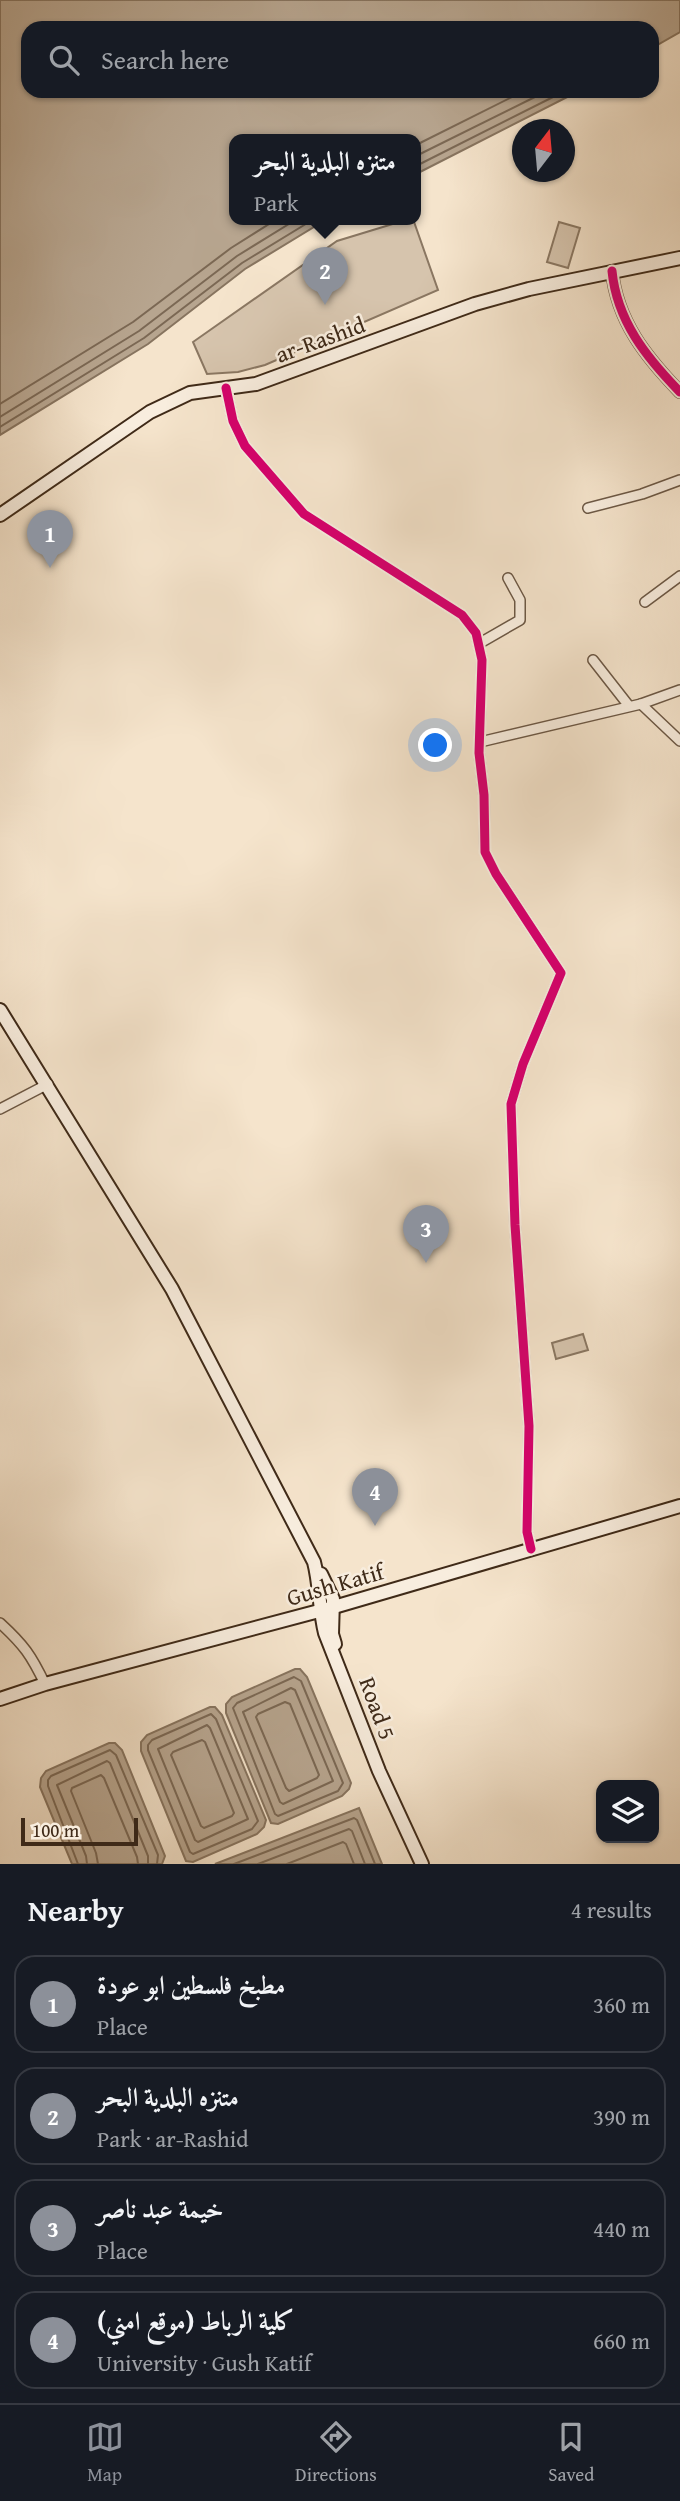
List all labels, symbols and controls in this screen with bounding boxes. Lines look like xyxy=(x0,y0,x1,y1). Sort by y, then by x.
search box xyxy=(21,21,659,98)
text: Search here xyxy=(101,40,229,79)
icon: search xyxy=(45,41,83,79)
north arrow xyxy=(512,119,575,182)
popup xyxy=(229,134,421,225)
text: متنزه البلدية البحر xyxy=(254,141,396,180)
text: Park xyxy=(254,186,298,219)
pin: 2 xyxy=(302,247,348,305)
street label: ar-Rashid xyxy=(271,307,370,370)
pin: 1 xyxy=(27,510,73,568)
your location xyxy=(418,728,452,762)
pin: 3 xyxy=(403,1205,449,1263)
pin: 4 xyxy=(352,1468,398,1526)
street label: Gush Katif xyxy=(283,1554,390,1614)
street label: Road 5 xyxy=(352,1672,404,1744)
map controls xyxy=(596,1780,659,1843)
button: layers xyxy=(596,1780,659,1843)
scale bar xyxy=(21,1815,138,1847)
text: 100 m xyxy=(32,1816,79,1844)
text: Nearby xyxy=(28,1888,124,1932)
text: 4 results xyxy=(571,1893,652,1926)
text: مطبخ فلسطين ابو عودة xyxy=(97,1965,285,2004)
text: 1 xyxy=(47,1988,59,2021)
text: 360 m xyxy=(593,1988,650,2021)
text: Place xyxy=(97,2010,148,2043)
text: متنزه البلدية البحر xyxy=(97,2077,239,2116)
text: 2 xyxy=(47,2100,59,2133)
text: 390 m xyxy=(593,2100,650,2133)
text: Park · ar-Rashid xyxy=(97,2122,248,2155)
text: خيمة عبد ناصر xyxy=(97,2189,224,2228)
text: 3 xyxy=(47,2212,59,2245)
text: 440 m xyxy=(593,2212,650,2245)
text: Place xyxy=(97,2234,148,2267)
text: كلية الرباط (موقع امني) xyxy=(97,2301,295,2340)
text: 4 xyxy=(47,2324,59,2357)
text: 660 m xyxy=(593,2324,650,2357)
text: University · Gush Katif xyxy=(97,2346,311,2379)
tab: Map xyxy=(86,2418,124,2488)
tab: Directions xyxy=(295,2418,377,2488)
tab: Saved xyxy=(548,2418,594,2488)

